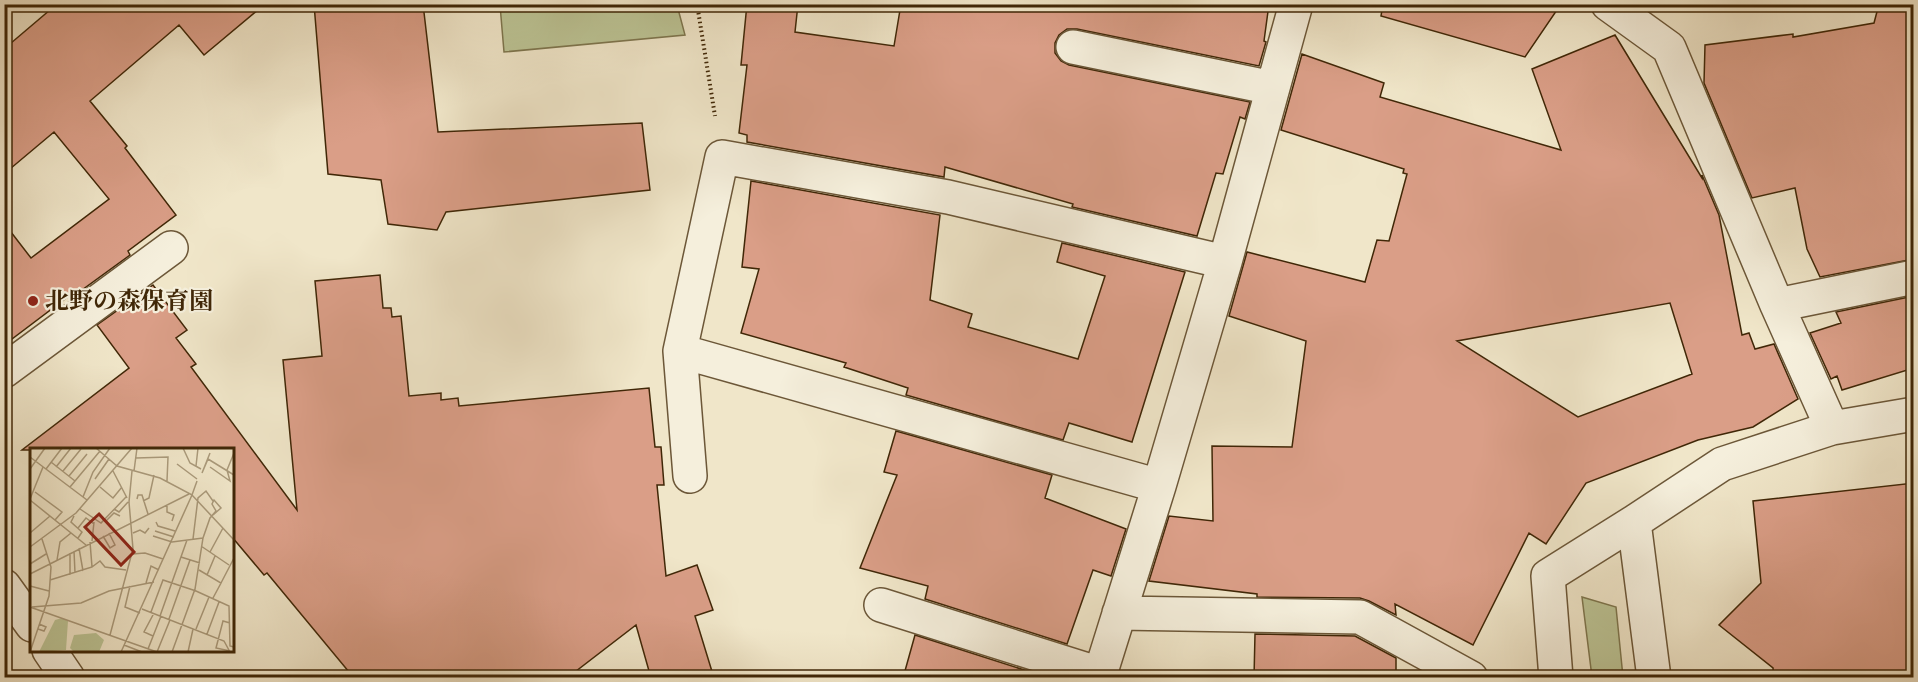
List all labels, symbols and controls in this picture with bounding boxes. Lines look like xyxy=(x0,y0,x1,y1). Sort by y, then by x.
place label: 北野の森保育園 xyxy=(45,288,213,315)
marker: 北野の森保育園 xyxy=(26,294,40,308)
inset map xyxy=(30,448,234,652)

